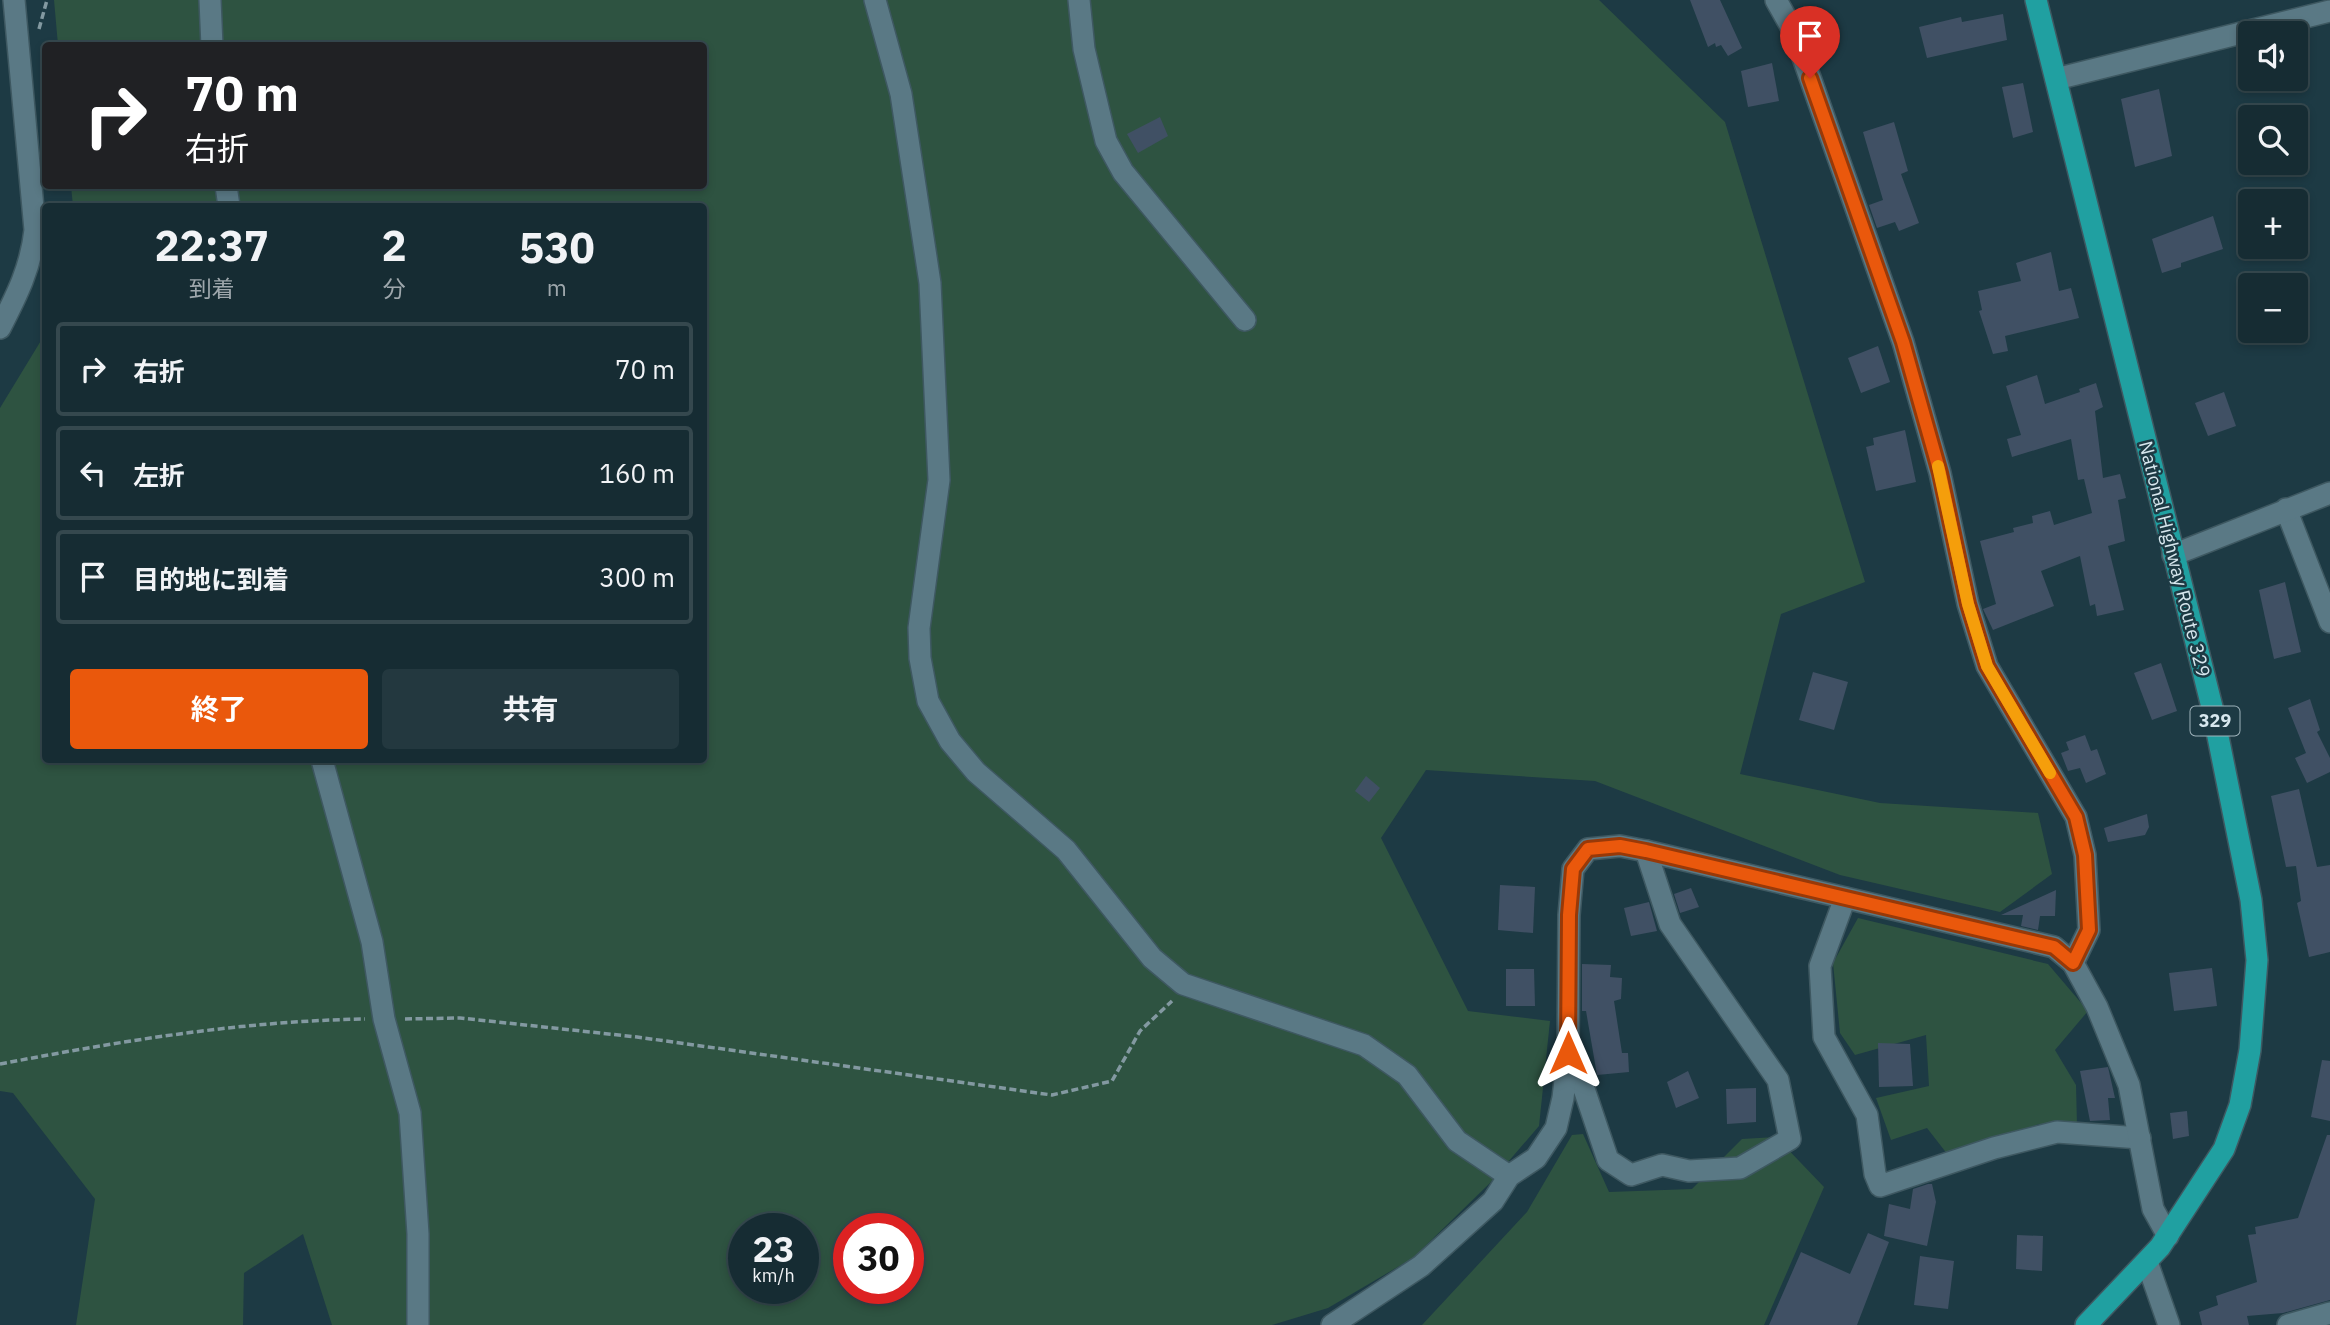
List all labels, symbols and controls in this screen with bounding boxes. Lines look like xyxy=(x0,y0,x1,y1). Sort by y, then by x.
pin xyxy=(1780,6,1840,78)
icon: arrive xyxy=(1791,17,1829,55)
map controls xyxy=(2238,21,2308,343)
button: sound xyxy=(2238,21,2308,91)
text: 70 m xyxy=(185,61,299,124)
icon: right xyxy=(70,70,161,161)
button: search xyxy=(2238,105,2308,175)
text: 右折 xyxy=(185,127,249,169)
button: + xyxy=(2238,189,2308,259)
text: 22:37 xyxy=(154,218,269,273)
text: 2 xyxy=(381,218,407,273)
text: 530 xyxy=(519,220,595,275)
text: m xyxy=(547,272,567,302)
text: 到着 xyxy=(189,273,235,303)
text: 分 xyxy=(383,273,406,303)
button: − xyxy=(2238,273,2308,343)
icon: right xyxy=(74,350,112,388)
text: 70 m xyxy=(615,352,675,386)
text: 右折 xyxy=(133,354,185,388)
street label: National Highway Route 329 xyxy=(2134,438,2216,680)
icon: left xyxy=(74,454,112,492)
text: 160 m xyxy=(599,456,675,490)
text: 左折 xyxy=(133,458,185,492)
icon: arrive xyxy=(74,558,112,596)
text: 300 m xyxy=(599,560,675,594)
text: 目的地に到着 xyxy=(133,562,289,596)
button: 終了 xyxy=(70,669,368,749)
button: 共有 xyxy=(382,669,679,749)
road number: 329 xyxy=(2190,706,2240,736)
position arrow xyxy=(1531,1016,1605,1090)
speed limit sign: 30 xyxy=(833,1213,924,1304)
text: 23 xyxy=(752,1226,795,1272)
text: km/h xyxy=(752,1264,795,1287)

